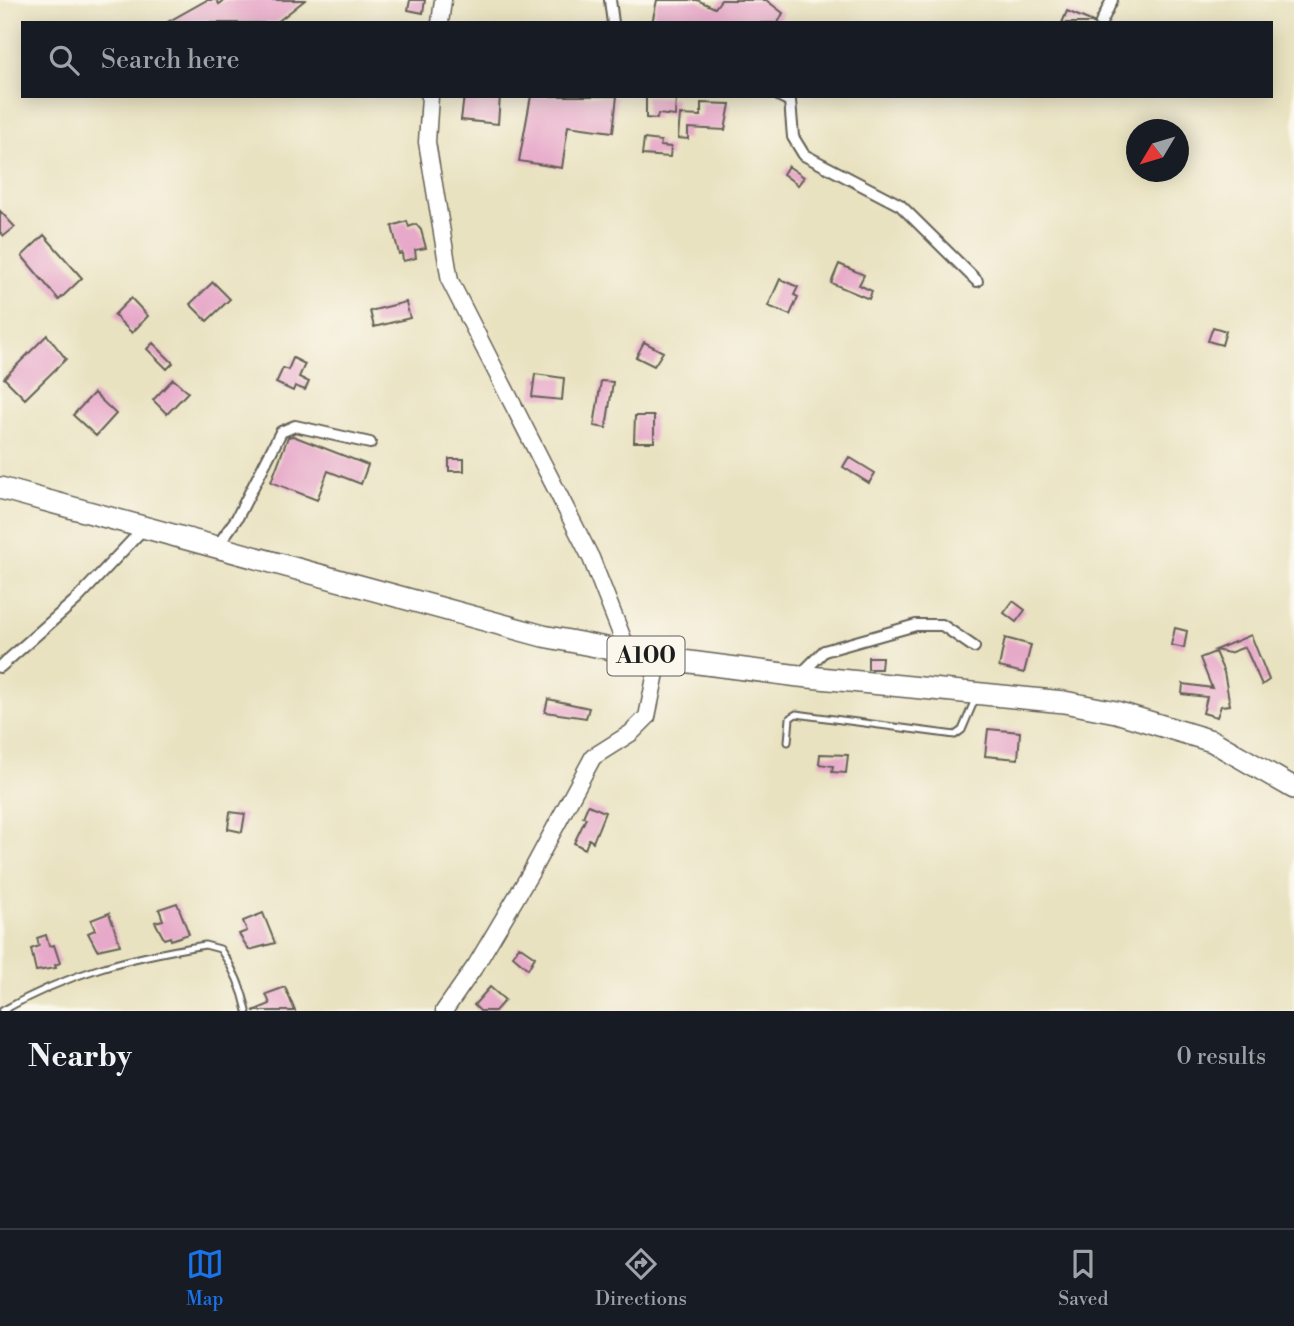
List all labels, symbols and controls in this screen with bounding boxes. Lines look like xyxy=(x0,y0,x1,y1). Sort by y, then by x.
search box xyxy=(21,21,1273,98)
icon: search xyxy=(45,41,83,79)
text: Search here xyxy=(101,44,240,76)
north arrow xyxy=(1126,119,1189,182)
road number: A100 xyxy=(608,636,684,676)
text: Nearby xyxy=(28,1038,132,1076)
text: 0 results xyxy=(1176,1043,1266,1071)
tab: Map xyxy=(186,1245,224,1311)
tab: Directions xyxy=(595,1245,687,1311)
tab: Saved xyxy=(1058,1245,1108,1311)

